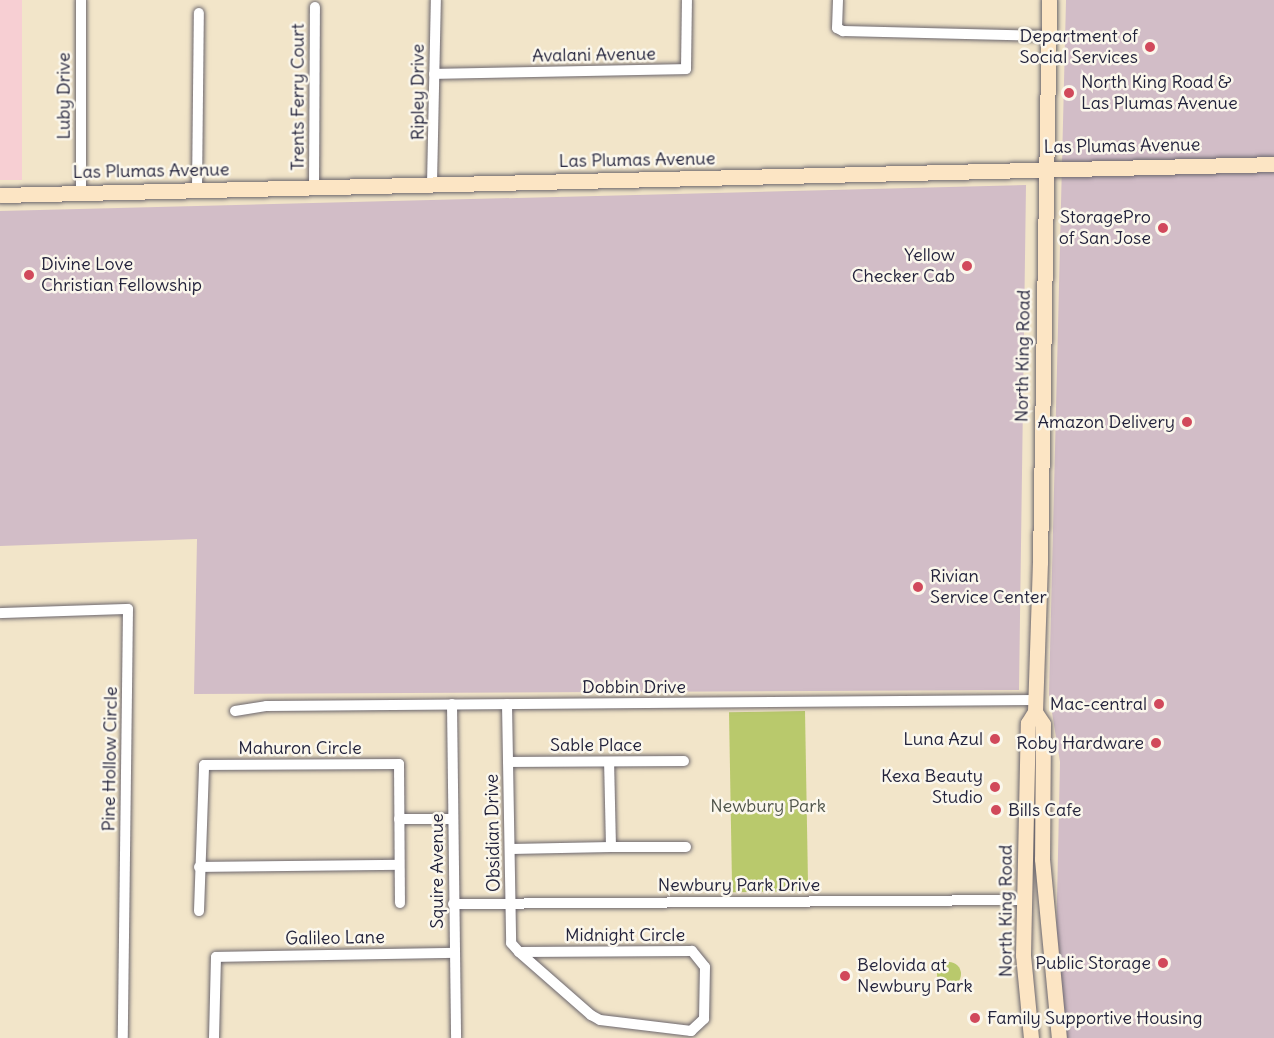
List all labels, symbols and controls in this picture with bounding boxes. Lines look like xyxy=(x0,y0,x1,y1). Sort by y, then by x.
street label: Trents Ferry Court xyxy=(287,23,309,171)
place label: Department of Social Services xyxy=(1020,26,1138,68)
marker: Department of Social Services xyxy=(1143,40,1157,54)
street label: Avalani Avenue xyxy=(532,43,656,67)
street label: Ripley Drive xyxy=(407,44,429,140)
street label: Luby Drive xyxy=(53,52,75,140)
place label: North King Road & Las Plumas Avenue xyxy=(1081,72,1238,115)
marker: North King Road & Las Plumas Avenue xyxy=(1062,86,1076,100)
street label: Las Plumas Avenue xyxy=(1043,134,1201,158)
street label: Las Plumas Avenue xyxy=(558,148,716,172)
street label: Las Plumas Avenue xyxy=(72,159,230,183)
place label: StoragePro of San Jose xyxy=(1059,207,1151,250)
marker: StoragePro of San Jose xyxy=(1156,221,1170,235)
place label: Yellow Checker Cab xyxy=(852,245,955,288)
place label: Divine Love Christian Fellowship xyxy=(41,254,202,296)
marker: Yellow Checker Cab xyxy=(960,259,974,273)
marker: Divine Love Christian Fellowship xyxy=(22,268,36,282)
street label: North King Road xyxy=(1011,290,1035,422)
place label: Amazon Delivery xyxy=(1038,411,1175,433)
marker: Amazon Delivery xyxy=(1180,415,1194,429)
place label: Rivian Service Center xyxy=(930,566,1047,608)
marker: Rivian Service Center xyxy=(911,580,925,594)
street label: Dobbin Drive xyxy=(582,676,686,698)
street label: Pine Hollow Circle xyxy=(98,686,122,832)
place label: Mac-central xyxy=(1050,693,1147,715)
marker: Mac-central xyxy=(1152,697,1166,711)
place label: Luna Azul xyxy=(903,728,983,750)
marker: Luna Azul xyxy=(988,732,1002,746)
place label: Roby Hardware xyxy=(1016,732,1144,754)
street label: Sable Place xyxy=(550,734,642,756)
marker: Roby Hardware xyxy=(1149,736,1163,750)
street label: Mahuron Circle xyxy=(238,737,362,759)
place label: Kexa Beauty Studio xyxy=(881,766,983,808)
street label: Obsidian Drive xyxy=(481,774,505,892)
marker: Kexa Beauty Studio xyxy=(988,780,1002,794)
park label: Newbury Park xyxy=(710,795,826,817)
place label: Bills Cafe xyxy=(1008,799,1081,821)
marker: Bills Cafe xyxy=(989,803,1003,817)
street label: Squire Avenue xyxy=(426,813,448,929)
street label: North King Road xyxy=(995,845,1017,977)
street label: Newbury Park Drive xyxy=(658,874,820,896)
street label: Midnight Circle xyxy=(565,924,685,946)
street label: Galileo Lane xyxy=(285,926,385,950)
place label: Public Storage xyxy=(1035,952,1151,974)
place label: Belovida at Newbury Park xyxy=(857,955,973,998)
marker: Public Storage xyxy=(1156,956,1170,970)
marker: Belovida at Newbury Park xyxy=(838,969,852,983)
place label: Family Supportive Housing xyxy=(987,1007,1203,1029)
marker: Family Supportive Housing xyxy=(968,1011,982,1025)

